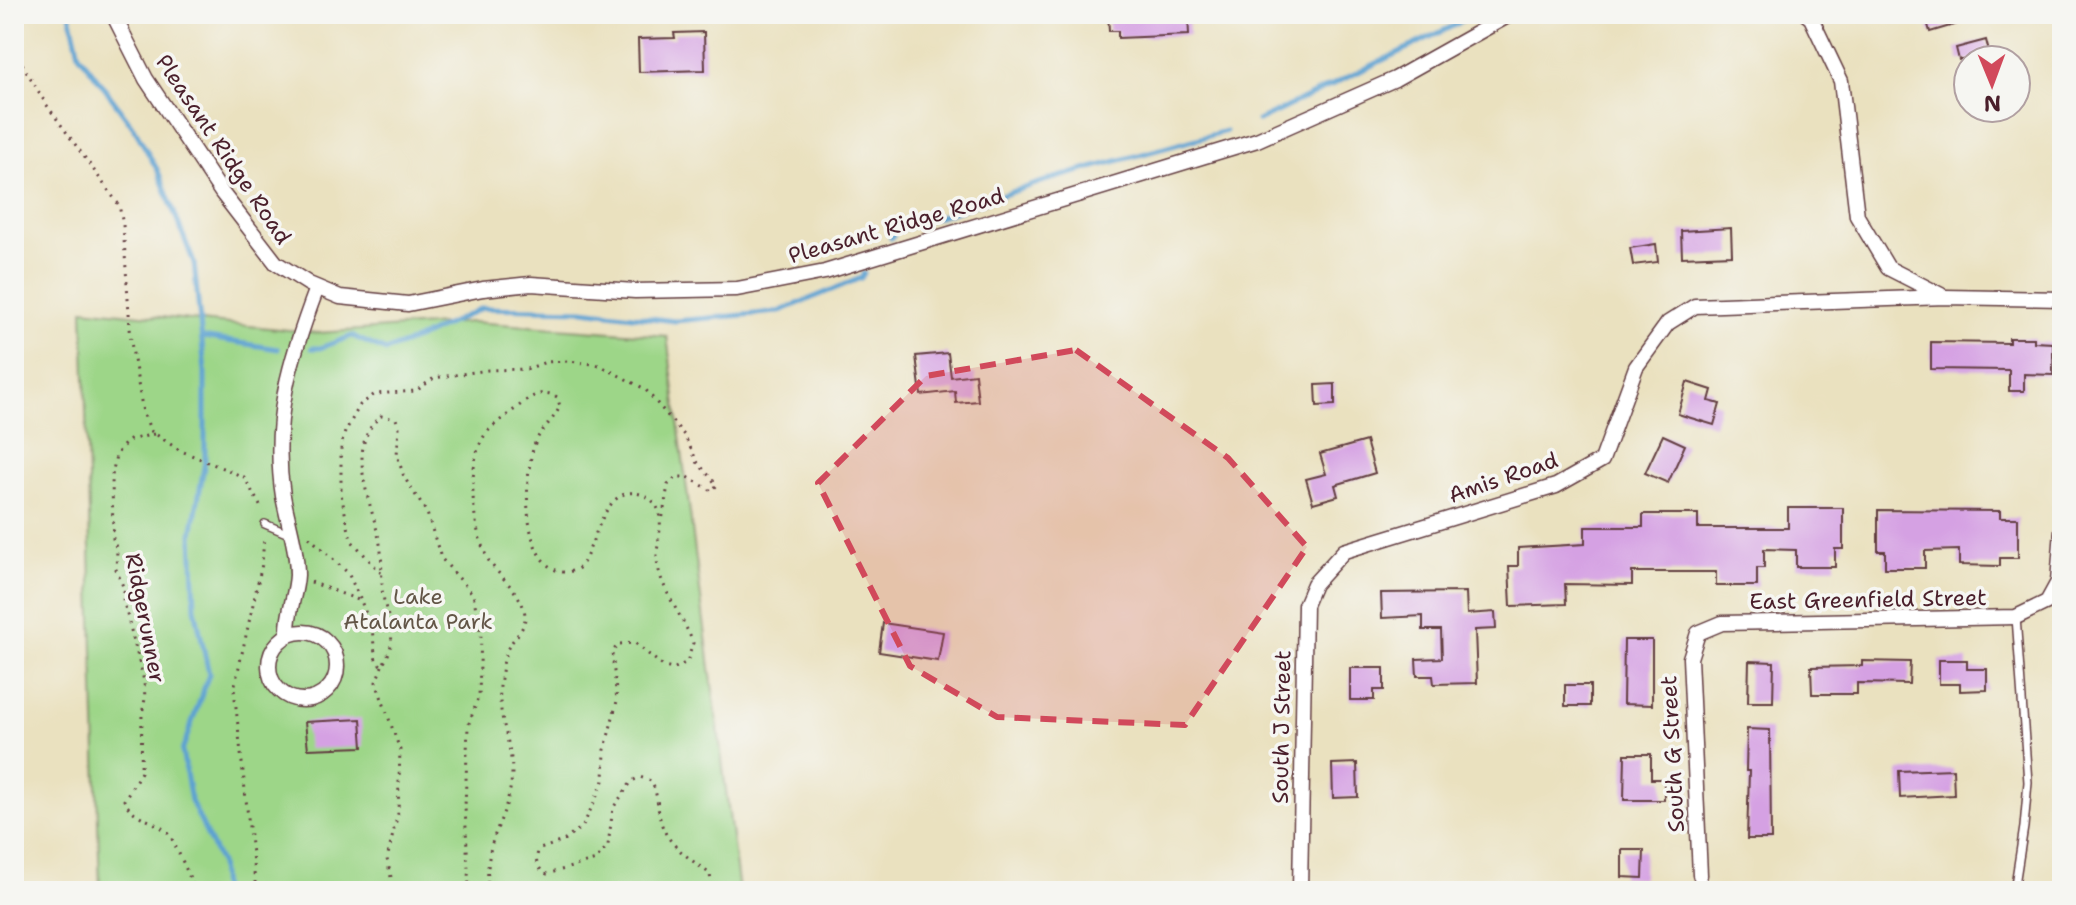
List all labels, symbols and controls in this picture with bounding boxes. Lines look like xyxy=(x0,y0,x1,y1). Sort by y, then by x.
north arrow xyxy=(1952,44,2032,124)
street label: Pleasant Ridge Road xyxy=(149,49,298,250)
text: N xyxy=(1983,89,2001,118)
street label: Pleasant Ridge Road xyxy=(785,181,1007,270)
street label: Amis Road xyxy=(1445,445,1562,510)
street label: Ridgerunner xyxy=(119,551,172,686)
park label: Lake Atalanta Park xyxy=(343,582,493,636)
street label: East Greenfield Street xyxy=(1749,583,1987,616)
street label: South J Street xyxy=(1266,650,1297,804)
street label: South G Street xyxy=(1654,675,1691,833)

